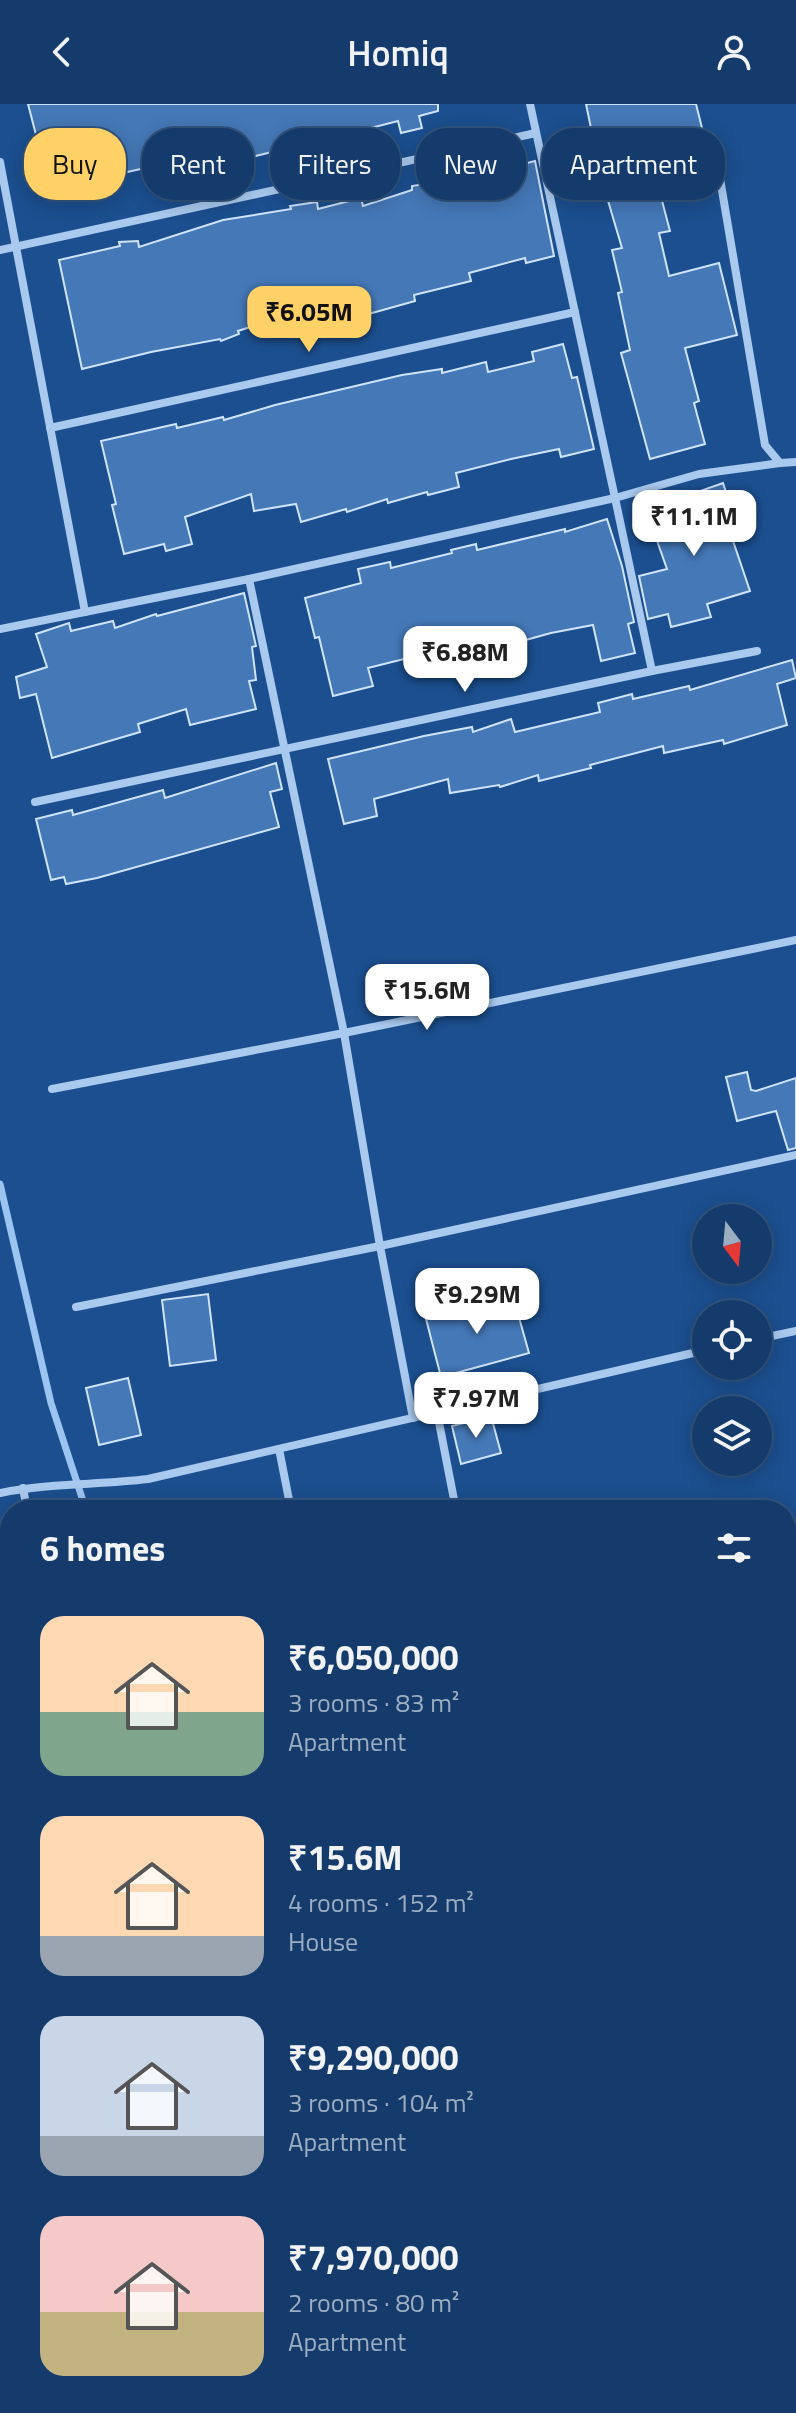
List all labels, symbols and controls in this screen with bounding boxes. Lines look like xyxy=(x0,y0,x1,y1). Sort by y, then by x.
text: Homiq xyxy=(347,25,449,80)
icon: back xyxy=(40,30,84,74)
icon: person xyxy=(712,30,756,74)
chip: Buy xyxy=(24,128,126,200)
chip: Rent xyxy=(142,128,254,200)
chip: Filters xyxy=(270,128,400,200)
chip: New xyxy=(416,128,526,200)
chip: Apartment xyxy=(542,128,725,200)
pin: ₹6.05M xyxy=(244,286,374,354)
text: ₹6.05M xyxy=(265,292,353,331)
pin: ₹11.1M xyxy=(629,490,759,558)
text: ₹11.1M xyxy=(650,496,738,535)
pin: ₹6.88M xyxy=(400,626,530,694)
text: ₹6.88M xyxy=(421,632,509,671)
pin: ₹15.6M xyxy=(362,964,492,1032)
text: ₹15.6M xyxy=(383,970,471,1009)
north arrow xyxy=(692,1204,772,1284)
map controls xyxy=(692,1204,772,1476)
pin: ₹9.29M xyxy=(412,1268,542,1336)
text: ₹9.29M xyxy=(433,1274,521,1313)
button: locate xyxy=(692,1300,772,1380)
pin: ₹7.97M xyxy=(411,1372,541,1440)
text: ₹7.97M xyxy=(432,1378,520,1417)
button: layers xyxy=(692,1396,772,1476)
text: 6 homes xyxy=(40,1522,165,1574)
icon: filters xyxy=(712,1526,756,1570)
text: ₹6,050,000 xyxy=(288,1631,459,1683)
icon: home xyxy=(104,1648,200,1744)
text: 3 rooms · 83 m² xyxy=(288,1683,459,1722)
text: Apartment xyxy=(288,1722,406,1761)
text: ₹15.6M xyxy=(288,1831,402,1883)
icon: home xyxy=(104,1848,200,1944)
text: 4 rooms · 152 m² xyxy=(288,1883,474,1922)
text: House xyxy=(288,1922,358,1961)
text: ₹9,290,000 xyxy=(288,2031,459,2083)
icon: home xyxy=(104,2048,200,2144)
text: 3 rooms · 104 m² xyxy=(288,2083,474,2122)
text: Apartment xyxy=(288,2122,406,2161)
text: ₹7,970,000 xyxy=(288,2231,459,2283)
icon: home xyxy=(104,2248,200,2344)
text: 2 rooms · 80 m² xyxy=(288,2283,459,2322)
text: Apartment xyxy=(288,2322,406,2361)

